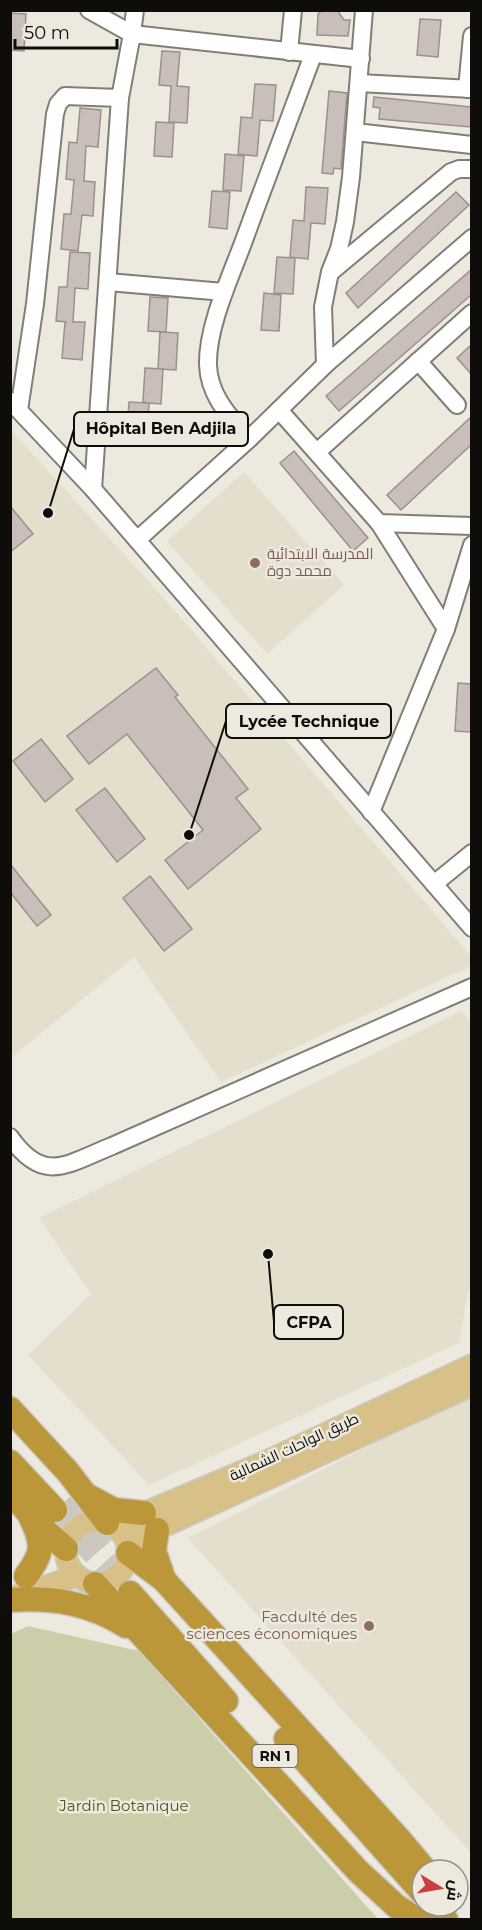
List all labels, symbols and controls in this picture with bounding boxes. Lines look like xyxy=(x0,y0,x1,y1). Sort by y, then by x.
scale bar xyxy=(15,12,117,50)
text: 50 m xyxy=(24,22,70,44)
callout: Hôpital Ben Adjila xyxy=(74,412,248,446)
text: Hôpital Ben Adjila xyxy=(86,419,236,438)
place label: المدرسة الابتدائية محمد دوة xyxy=(267,544,374,580)
marker: المدرسة الابتدائية محمد دوة xyxy=(248,556,262,570)
callout: Lycée Technique xyxy=(226,704,391,738)
text: Lycée Technique xyxy=(239,712,379,731)
callout: CFPA xyxy=(274,1305,343,1339)
text: CFPA xyxy=(286,1313,332,1332)
street label: طريق الواحات الشمالية xyxy=(226,1408,362,1486)
place label: Facdulté des sciences économiques xyxy=(187,1607,357,1643)
marker: Facdulté des sciences économiques xyxy=(362,1619,376,1633)
road number: RN 1 xyxy=(252,1745,298,1767)
park label: Jardin Botanique xyxy=(58,1796,189,1815)
north arrow xyxy=(410,1858,470,1918)
text: ش xyxy=(443,1879,466,1903)

